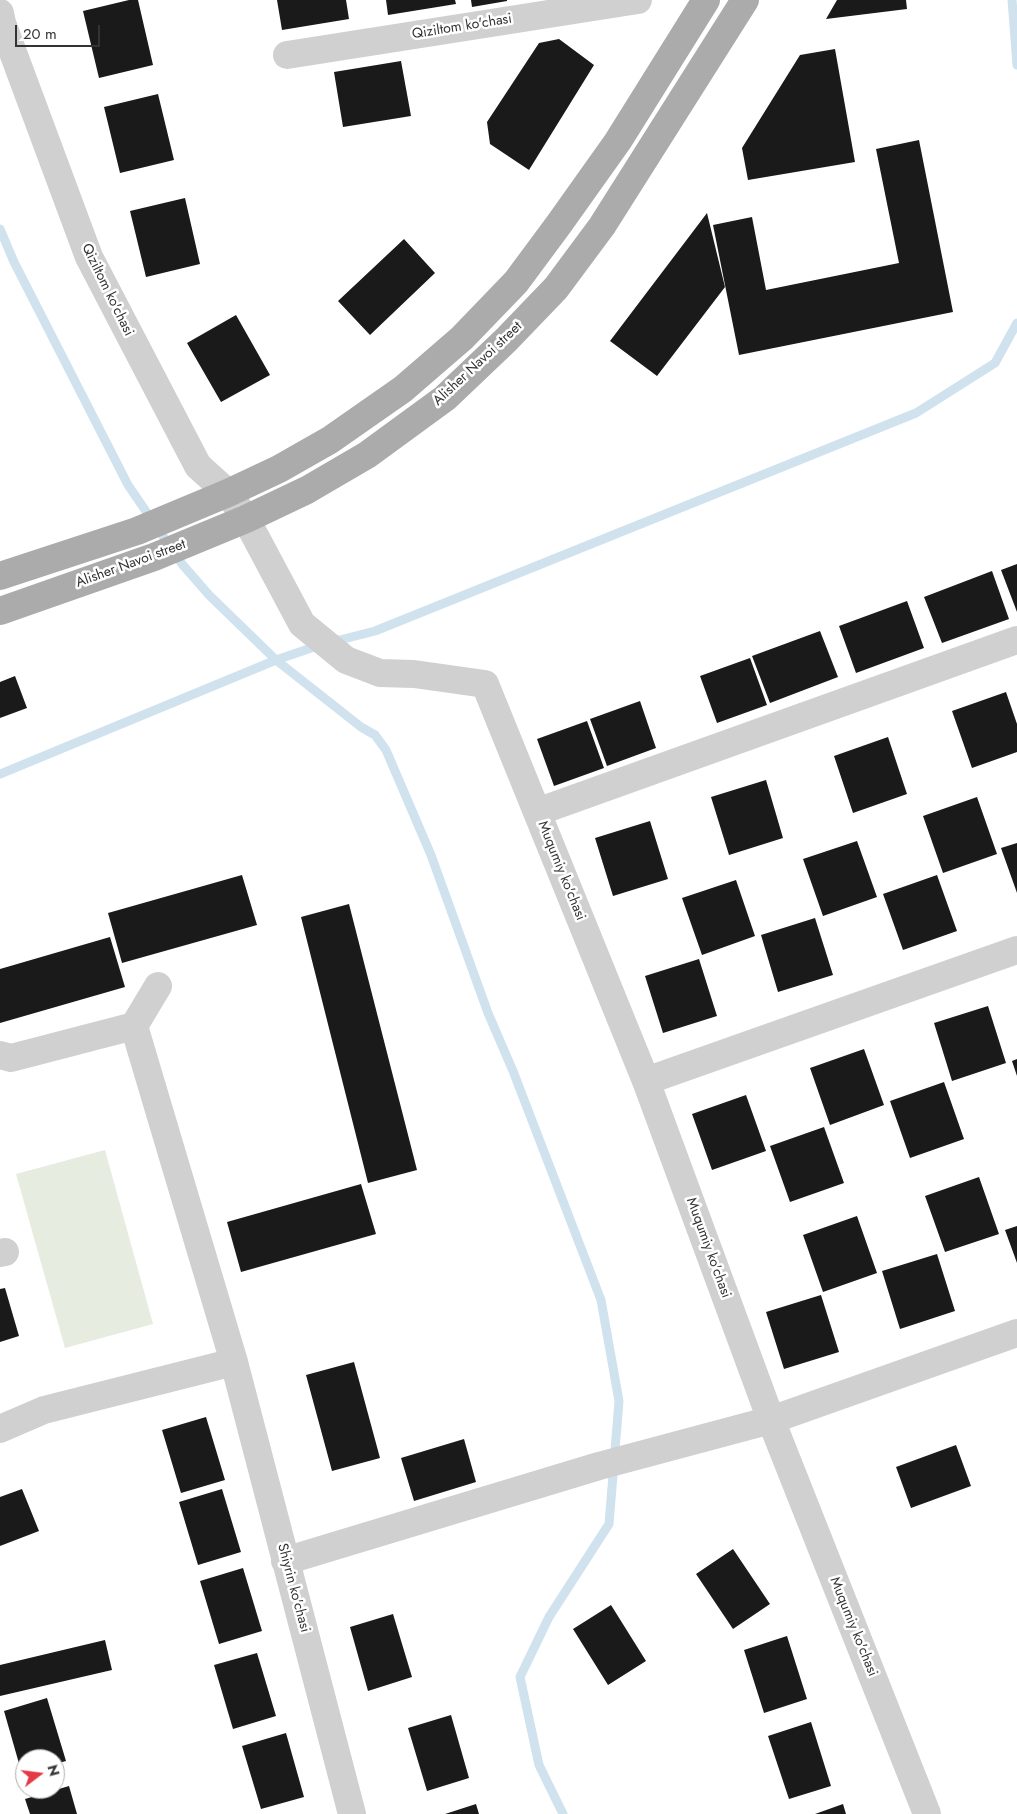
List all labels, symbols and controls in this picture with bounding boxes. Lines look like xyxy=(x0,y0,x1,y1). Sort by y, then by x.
street label: Qiziltom ko'chasi xyxy=(411,11,513,43)
scale bar xyxy=(18,15,102,47)
text: 20 m xyxy=(23,23,57,45)
street label: Qiziltom ko'chasi xyxy=(77,241,137,339)
street label: Alisher Navoi street xyxy=(430,318,526,410)
street label: Alisher Navoi street xyxy=(74,536,188,592)
street label: Muqumiy ko'chasi xyxy=(533,819,589,923)
street label: Muqumiy ko'chasi xyxy=(682,1196,734,1300)
street label: Shiyrin ko'chasi xyxy=(273,1542,313,1634)
street label: Muqumiy ko'chasi xyxy=(825,1575,881,1679)
north arrow xyxy=(15,1749,65,1799)
text: N xyxy=(42,1762,65,1778)

